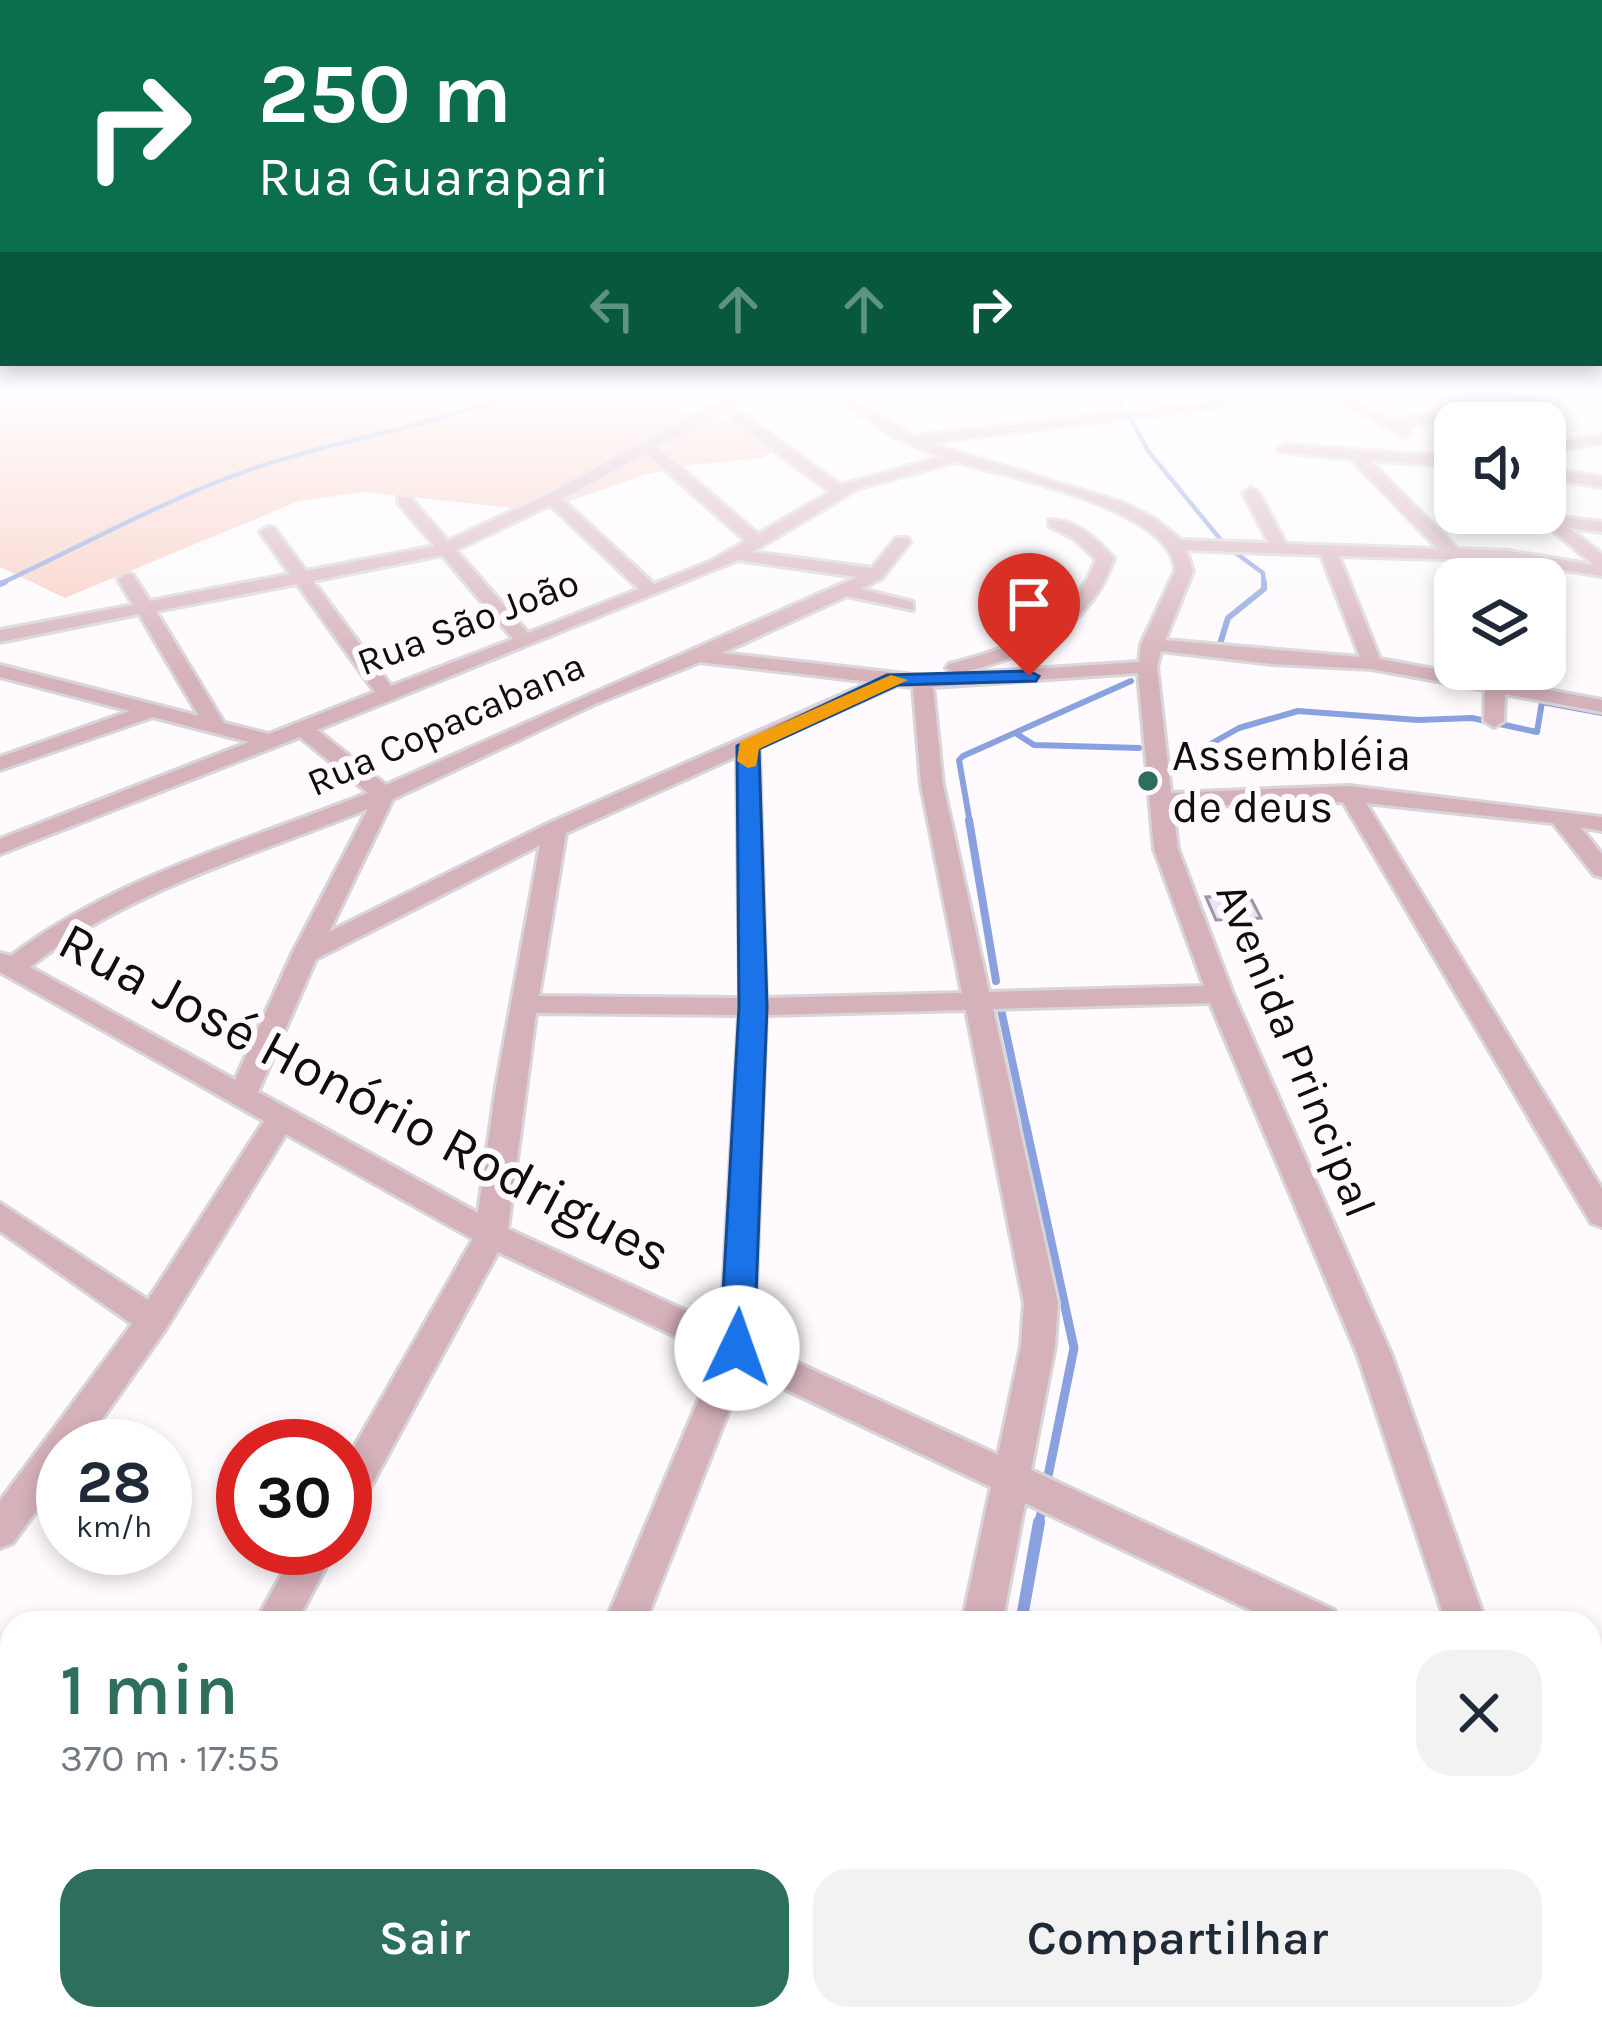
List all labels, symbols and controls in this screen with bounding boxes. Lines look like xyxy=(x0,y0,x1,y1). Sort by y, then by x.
text: 250 m xyxy=(258,45,512,143)
icon: right xyxy=(60,48,216,204)
text: Rua Guarapari xyxy=(258,145,610,209)
icon: left xyxy=(579,276,645,342)
icon: ahead xyxy=(705,276,771,342)
icon: ahead xyxy=(831,276,897,342)
icon: right xyxy=(957,276,1023,342)
map controls xyxy=(1434,402,1566,690)
button: sound xyxy=(1434,402,1566,534)
pin xyxy=(978,553,1080,676)
button: layers xyxy=(1434,558,1566,690)
street label: Rua São João xyxy=(351,559,585,685)
icon: arrive xyxy=(996,571,1062,637)
street label: Rua Copacabana xyxy=(300,642,592,806)
place label: Assembléia de deus xyxy=(1172,729,1411,833)
marker: Assembléia de deus xyxy=(1135,768,1161,794)
street label: Avenida Principal xyxy=(1205,876,1387,1224)
street label: Rua José Honório Rodrigues xyxy=(48,908,682,1286)
position arrow xyxy=(674,1285,800,1411)
speed limit sign: 30 xyxy=(216,1419,372,1575)
text: 28 xyxy=(76,1447,152,1517)
text: km/h xyxy=(76,1509,152,1545)
text: 1 min xyxy=(60,1648,239,1732)
button: close xyxy=(1416,1650,1542,1776)
text: 370 m · 17:55 xyxy=(60,1735,280,1781)
button: Sair xyxy=(60,1869,789,2007)
button: Compartilhar xyxy=(813,1869,1542,2007)

